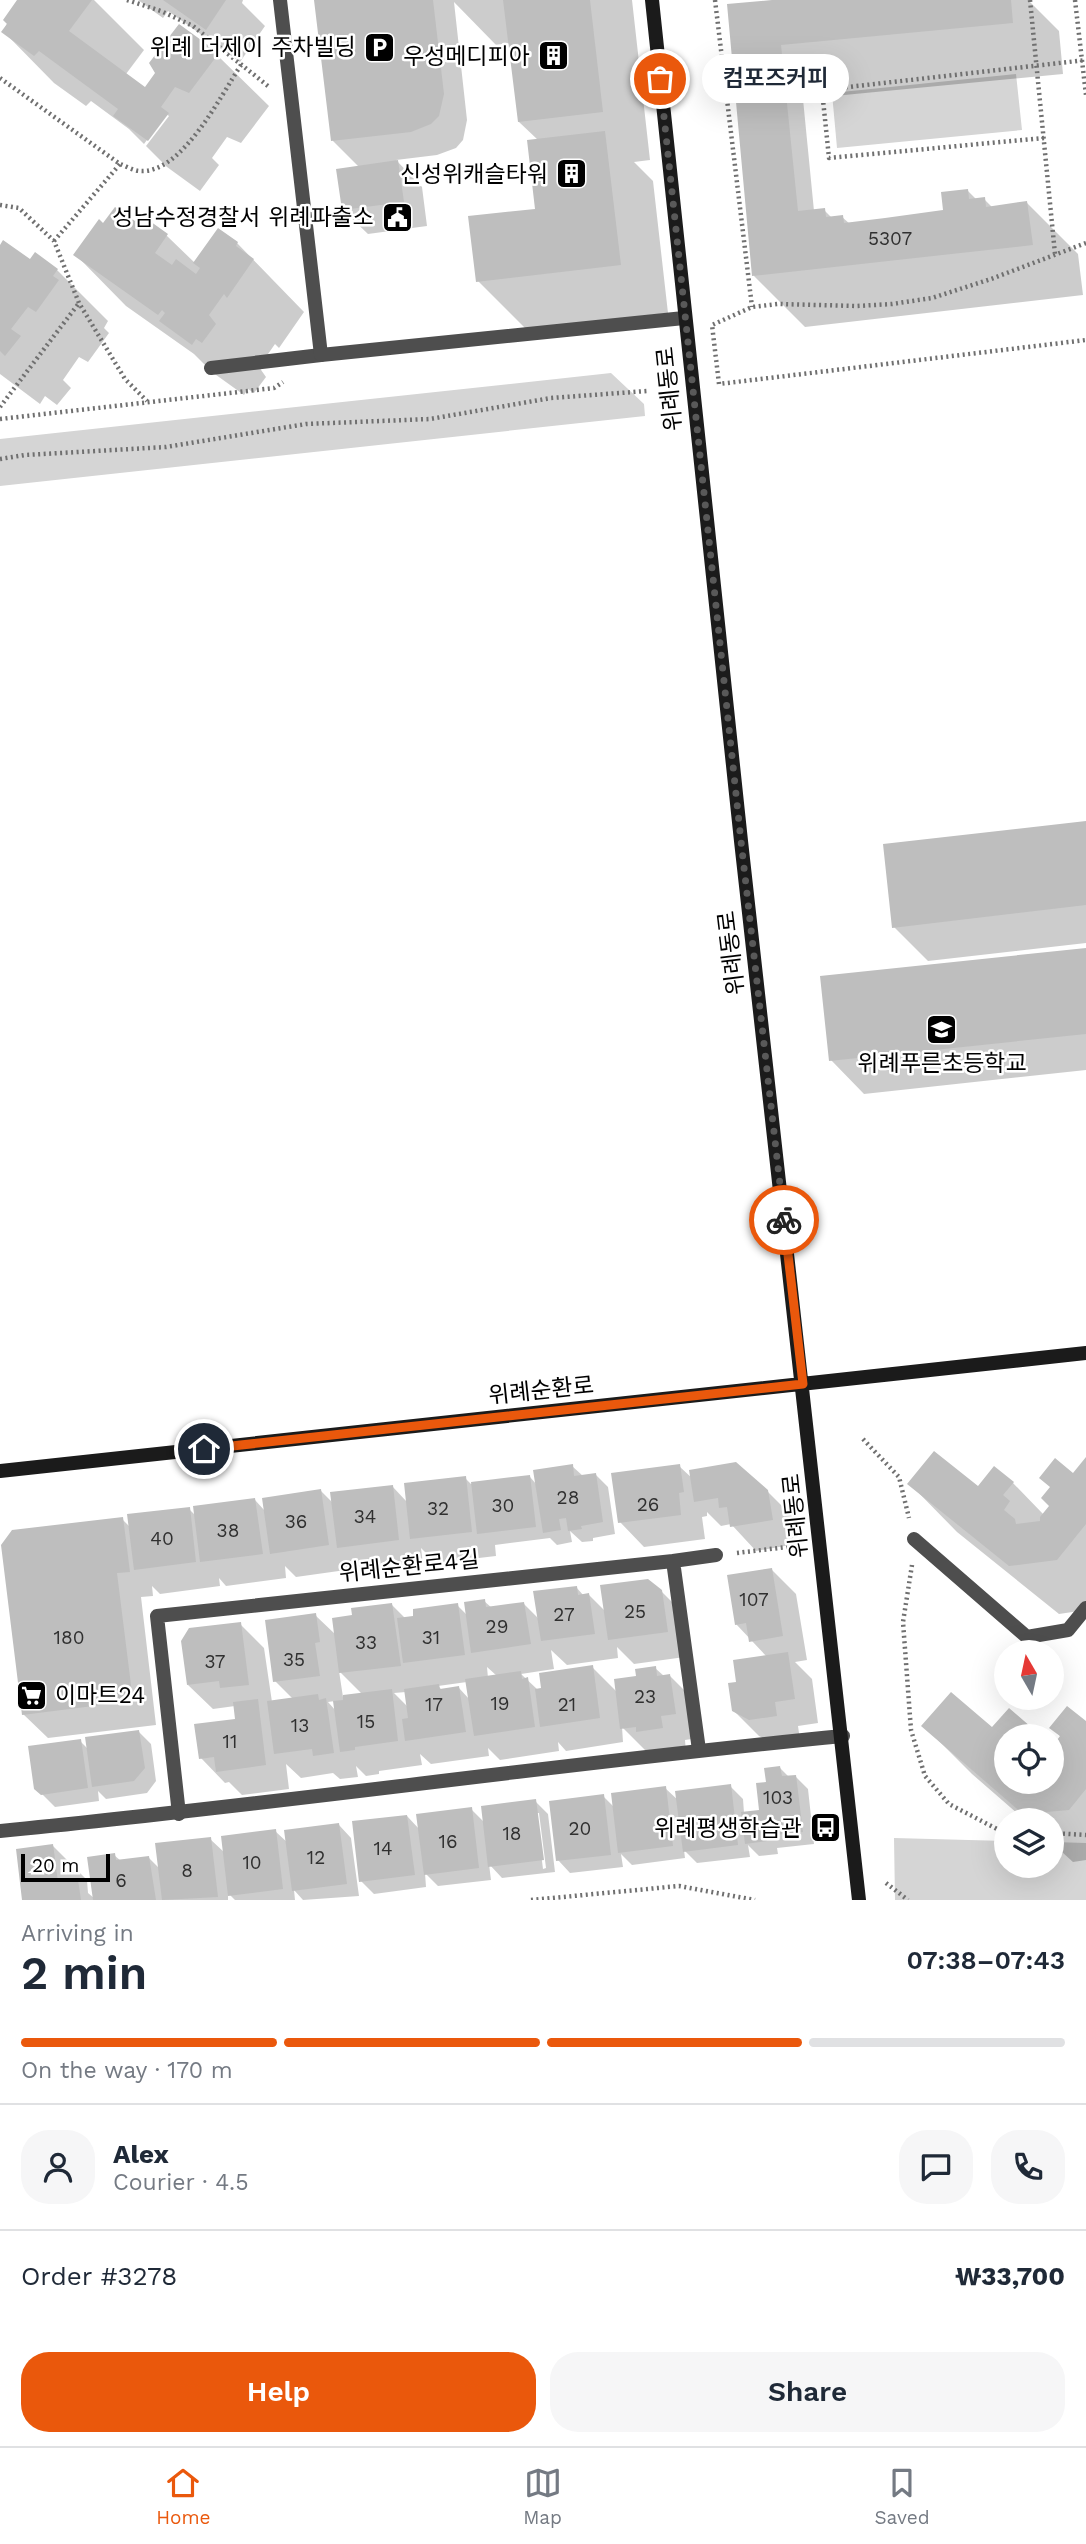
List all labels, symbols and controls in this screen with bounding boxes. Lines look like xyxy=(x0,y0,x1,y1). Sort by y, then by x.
parking icon: 위례 더제이 주차빌딩 xyxy=(362,30,396,64)
place label: 위례 더제이 주차빌딩 xyxy=(150,34,356,61)
building icon: 우성메디피아 xyxy=(536,39,570,73)
place label: 우성메디피아 xyxy=(403,43,530,70)
pin xyxy=(630,49,690,109)
callout: 컴포즈커피 xyxy=(702,55,849,104)
icon: bag xyxy=(641,60,679,98)
text: 컴포즈커피 xyxy=(723,65,828,92)
building icon: 신성위캐슬타워 xyxy=(554,157,588,191)
place label: 신성위캐슬타워 xyxy=(400,161,548,188)
public building icon: 성남수정경찰서 위례파출소 xyxy=(380,200,414,234)
place label: 성남수정경찰서 위례파출소 xyxy=(112,204,374,231)
house number: 5307 xyxy=(868,227,912,250)
street label: 위례동로 xyxy=(652,345,687,432)
street label: 위례동로 xyxy=(713,909,750,997)
school or university icon: 위례푸른초등학교 xyxy=(925,1012,959,1046)
place label: 위례푸른초등학교 xyxy=(857,1050,1027,1077)
courier xyxy=(749,1185,819,1255)
icon: bike xyxy=(765,1201,803,1239)
street label: 위례순환로 xyxy=(487,1372,595,1409)
pin xyxy=(174,1419,234,1479)
icon: home xyxy=(185,1430,223,1468)
street label: 위례동로 xyxy=(778,1472,813,1559)
house number: 28 xyxy=(557,1486,579,1509)
house number: 26 xyxy=(637,1493,659,1516)
house number: 30 xyxy=(492,1494,514,1517)
house number: 32 xyxy=(427,1497,449,1520)
house number: 34 xyxy=(354,1505,376,1528)
house number: 36 xyxy=(285,1510,307,1533)
house number: 38 xyxy=(217,1519,239,1542)
house number: 40 xyxy=(150,1527,174,1550)
street label: 위례순환로4길 xyxy=(338,1546,481,1587)
house number: 107 xyxy=(739,1588,769,1611)
house number: 25 xyxy=(624,1600,646,1623)
house number: 27 xyxy=(553,1603,575,1626)
house number: 29 xyxy=(486,1615,508,1638)
house number: 180 xyxy=(54,1626,84,1649)
house number: 31 xyxy=(422,1626,440,1649)
house number: 33 xyxy=(355,1631,377,1654)
north arrow xyxy=(994,1640,1064,1710)
map controls xyxy=(994,1640,1064,1878)
house number: 35 xyxy=(283,1648,305,1671)
house number: 37 xyxy=(205,1650,225,1673)
supermarket icon: 이마트24 xyxy=(15,1678,49,1712)
place label: 이마트24 xyxy=(55,1682,145,1709)
house number: 23 xyxy=(634,1685,656,1708)
house number: 19 xyxy=(490,1692,510,1715)
house number: 17 xyxy=(425,1693,443,1716)
house number: 21 xyxy=(558,1693,576,1716)
house number: 15 xyxy=(357,1710,375,1733)
house number: 13 xyxy=(291,1714,309,1737)
button: locate xyxy=(994,1724,1064,1794)
house number: 11 xyxy=(223,1730,237,1753)
house number: 103 xyxy=(763,1786,793,1809)
button: layers xyxy=(994,1808,1064,1878)
bus stop icon: 위례평생학습관 xyxy=(808,1811,842,1845)
place label: 위례평생학습관 xyxy=(654,1815,802,1842)
house number: 20 xyxy=(569,1817,591,1840)
house number: 18 xyxy=(502,1822,522,1845)
house number: 16 xyxy=(439,1830,457,1853)
house number: 14 xyxy=(373,1837,393,1860)
house number: 12 xyxy=(307,1846,325,1869)
scale bar xyxy=(21,1851,110,1883)
house number: 10 xyxy=(242,1851,262,1874)
text: 20 m xyxy=(32,1854,79,1877)
house number: 8 xyxy=(181,1859,193,1882)
house number: 6 xyxy=(115,1869,127,1892)
text: Arriving in xyxy=(21,1920,134,1947)
text: 07:38–07:43 xyxy=(906,1945,1065,1975)
text: 2 min xyxy=(21,1946,147,2000)
text: On the way · 170 m xyxy=(21,2057,233,2084)
button: person xyxy=(21,2130,95,2204)
button: chat xyxy=(899,2130,973,2204)
button: phone xyxy=(991,2130,1065,2204)
text: Alex xyxy=(113,2139,169,2169)
text: Courier · 4.5 xyxy=(113,2169,249,2196)
text: Order #3278 xyxy=(21,2261,177,2291)
text: ₩33,700 xyxy=(955,2261,1065,2291)
button: Help xyxy=(21,2352,536,2432)
button: Share xyxy=(550,2352,1065,2432)
tab: Home xyxy=(156,2464,211,2529)
tab: Map xyxy=(523,2464,562,2529)
tab: Saved xyxy=(874,2464,930,2529)

